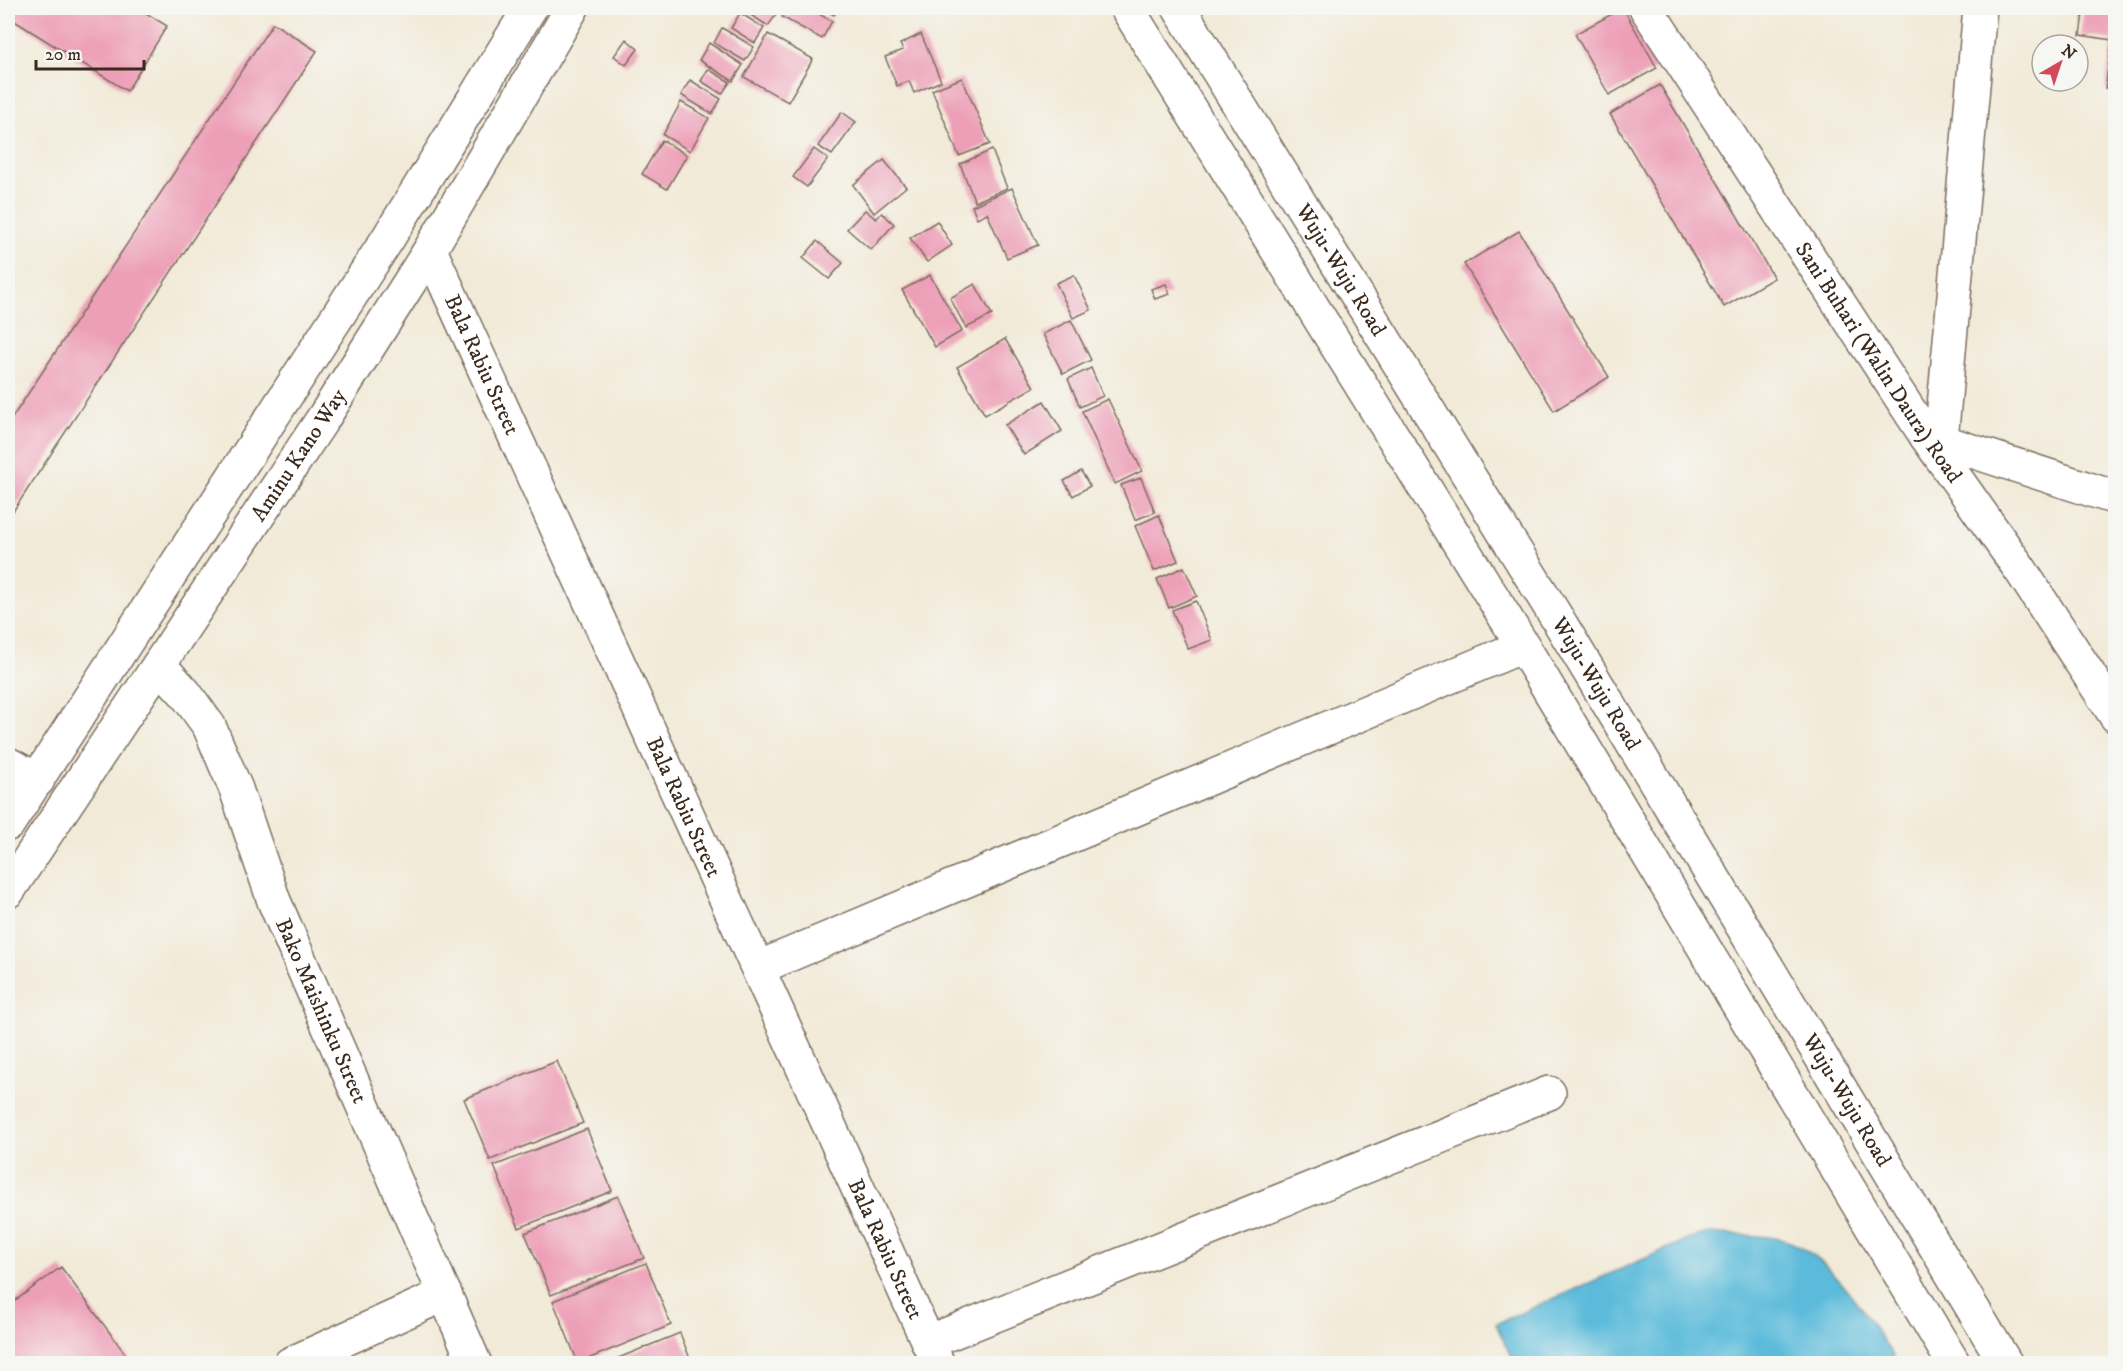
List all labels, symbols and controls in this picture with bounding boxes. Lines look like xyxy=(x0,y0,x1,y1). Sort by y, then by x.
scale bar xyxy=(36,33,144,71)
north arrow xyxy=(2030,33,2090,93)
text: N xyxy=(2057,40,2080,64)
text: 20 m xyxy=(45,44,81,66)
street label: Wuju-Wuju Road xyxy=(1290,198,1392,341)
street label: Sani Buhari (Walin Daura) Road xyxy=(1789,237,1968,488)
street label: Bala Rabiu Street xyxy=(439,290,526,439)
street label: Aminu Kano Way xyxy=(245,383,352,526)
street label: Wuju-Wuju Road xyxy=(1545,611,1647,755)
street label: Bala Rabiu Street xyxy=(640,732,728,881)
street label: Bako Maishinku Street xyxy=(270,914,374,1107)
street label: Wuju-Wuju Road xyxy=(1796,1028,1897,1171)
street label: Bala Rabiu Street xyxy=(842,1175,929,1323)

